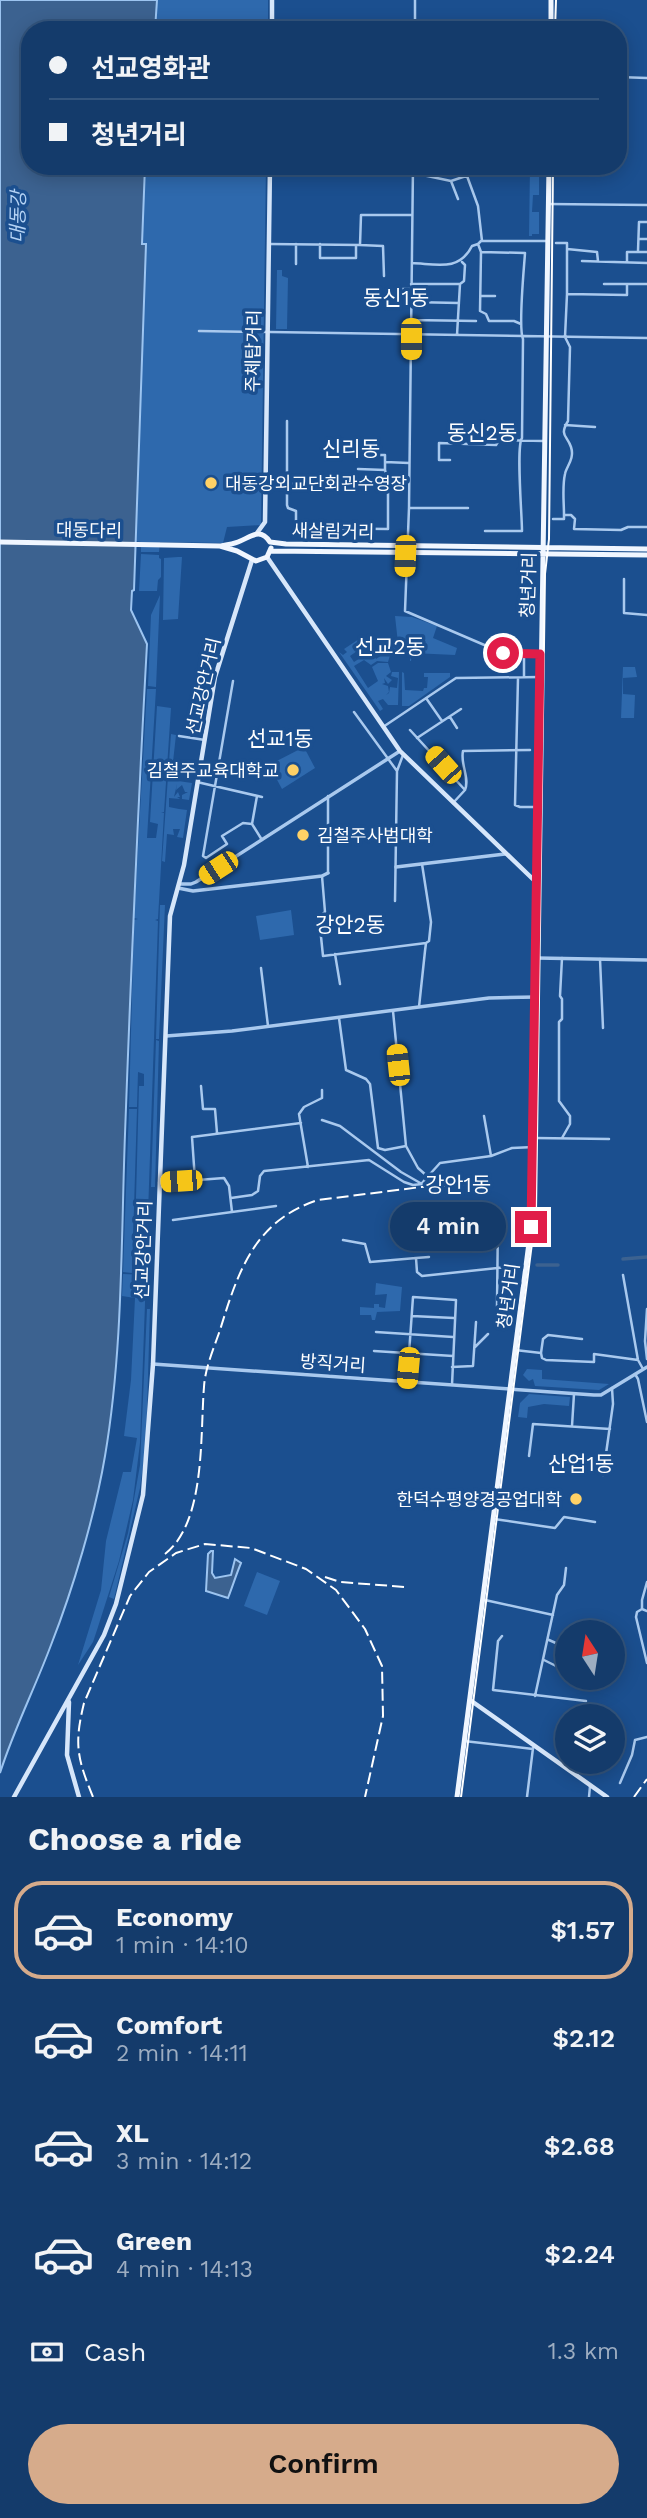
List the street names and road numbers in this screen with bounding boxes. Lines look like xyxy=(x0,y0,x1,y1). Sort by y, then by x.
street label: 주체탑거리 xyxy=(242,309,264,393)
street label: 대동다리 xyxy=(56,519,122,541)
street label: 새살림거리 xyxy=(291,520,375,542)
street label: 청년거리 xyxy=(516,552,540,618)
street label: 선교강안거리 xyxy=(182,635,224,737)
street label: 선교강안거리 xyxy=(131,1200,155,1300)
street label: 청년거리 xyxy=(493,1262,523,1330)
street label: 방직거리 xyxy=(299,1350,367,1376)

